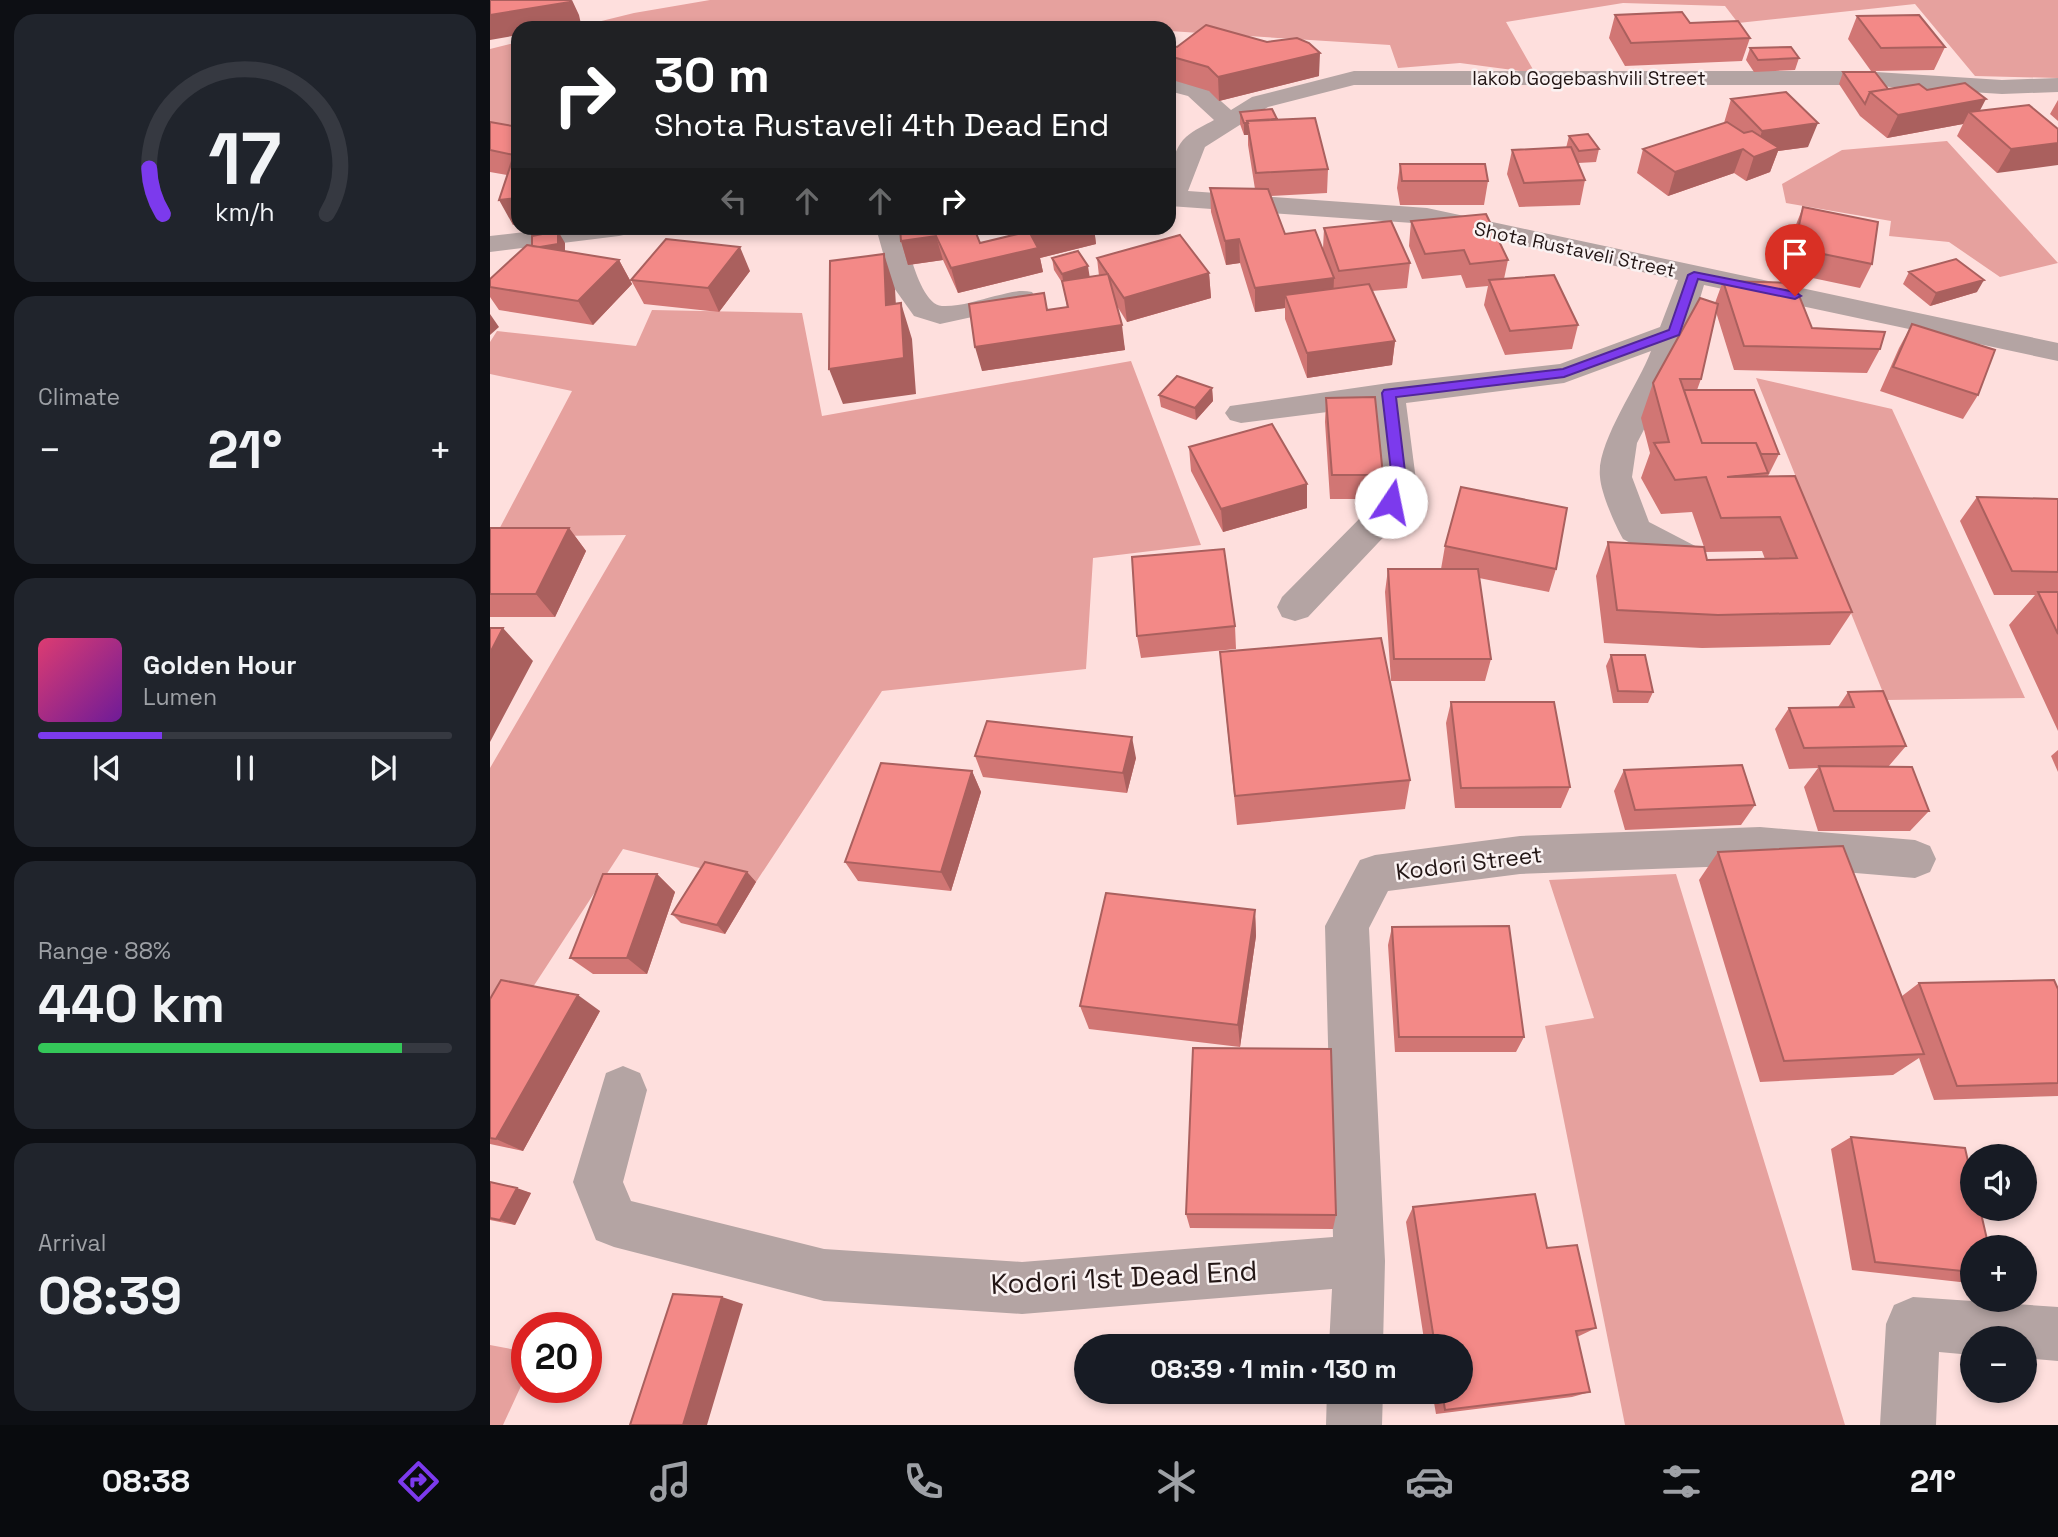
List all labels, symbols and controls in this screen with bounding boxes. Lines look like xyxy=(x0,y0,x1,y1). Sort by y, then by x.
text: 30 m xyxy=(654,44,770,106)
icon: right xyxy=(539,49,630,140)
street label: Iakob Gogebashvili Street xyxy=(1472,66,1706,91)
text: Shota Rustaveli 4th Dead End xyxy=(654,105,1109,145)
text: 17 xyxy=(208,112,282,205)
icon: left xyxy=(715,182,753,220)
icon: ahead xyxy=(788,182,826,220)
icon: ahead xyxy=(861,182,899,220)
icon: right xyxy=(934,182,972,220)
text: km/h xyxy=(215,196,275,228)
street label: Shota Rustaveli Street xyxy=(1472,216,1678,283)
pin xyxy=(1765,224,1825,296)
icon: arrive xyxy=(1776,235,1814,273)
text: Climate xyxy=(38,382,120,412)
text: 21° xyxy=(208,417,282,483)
text: − xyxy=(38,426,62,474)
text: + xyxy=(428,426,452,474)
position arrow xyxy=(1354,465,1428,539)
text: Golden Hour xyxy=(143,648,297,682)
text: Lumen xyxy=(143,682,217,712)
icon: previous xyxy=(88,749,126,787)
icon: pause xyxy=(226,749,264,787)
icon: next xyxy=(364,749,402,787)
street label: Kodori Street xyxy=(1394,839,1544,887)
text: Range · 88% xyxy=(38,936,171,966)
text: 440 km xyxy=(38,971,225,1037)
map controls xyxy=(1960,1144,2037,1403)
button: sound xyxy=(1960,1144,2037,1221)
text: Arrival xyxy=(38,1228,106,1258)
button: + xyxy=(1960,1235,2037,1312)
street label: Kodori 1st Dead End xyxy=(990,1252,1258,1302)
text: 08:39 xyxy=(38,1263,182,1329)
speed limit sign: 20 xyxy=(511,1312,602,1403)
button: − xyxy=(1960,1326,2037,1403)
text: 08:39 · 1 min · 130 m xyxy=(1150,1352,1397,1386)
icon: directions xyxy=(394,1457,443,1506)
icon: music xyxy=(646,1457,695,1506)
icon: phone xyxy=(899,1457,948,1506)
icon: climate xyxy=(1152,1457,1201,1506)
icon: car xyxy=(1405,1457,1454,1506)
icon: filters xyxy=(1657,1457,1706,1506)
text: 08:38 xyxy=(102,1461,190,1501)
text: 21° xyxy=(1910,1461,1956,1501)

